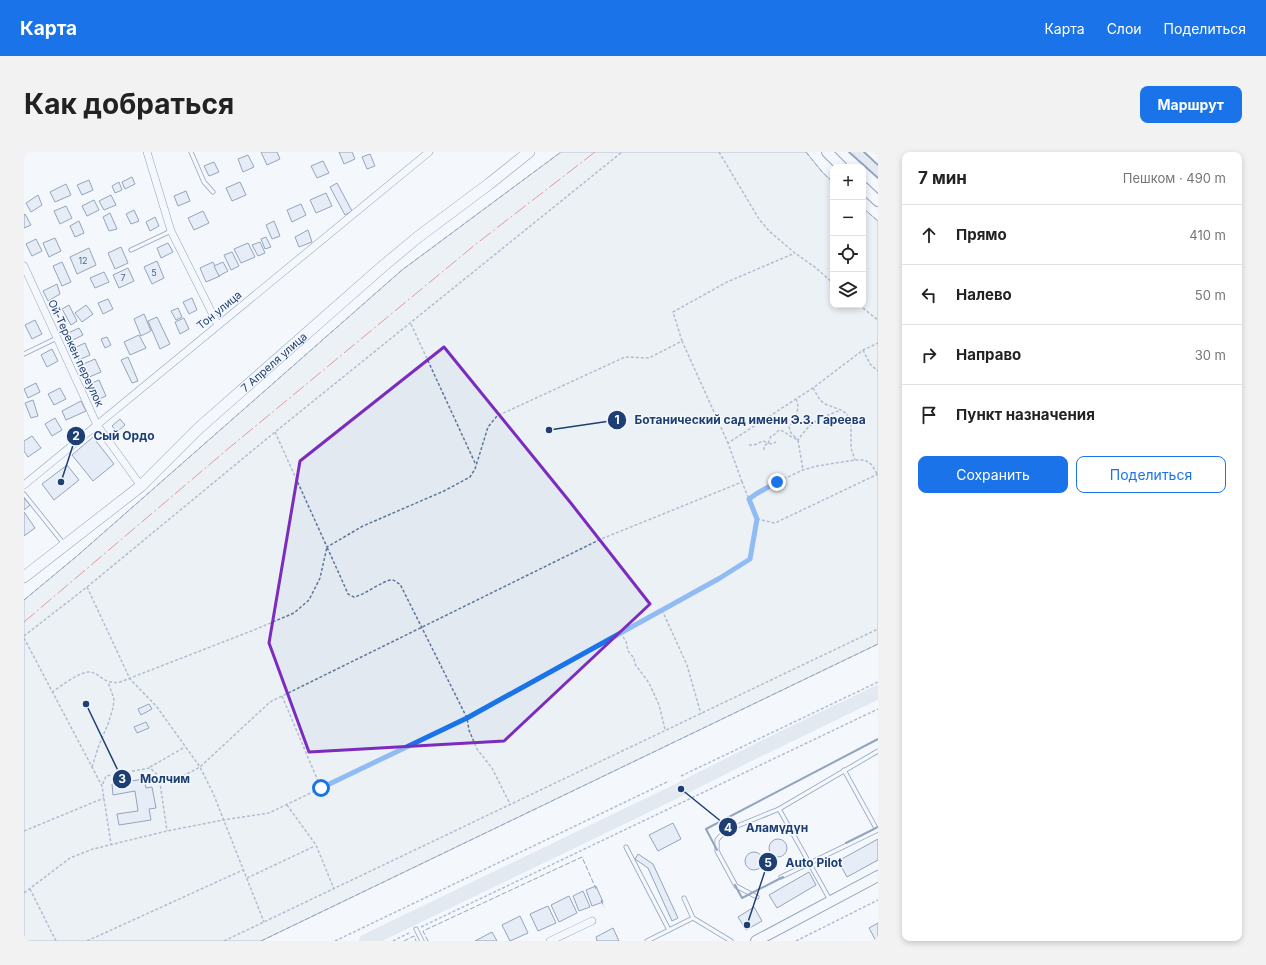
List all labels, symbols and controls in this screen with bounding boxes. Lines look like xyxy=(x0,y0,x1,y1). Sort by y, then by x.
text: Карта xyxy=(20,17,77,40)
text: Карта xyxy=(1044,20,1085,37)
text: Слои xyxy=(1107,20,1142,37)
text: Поделиться xyxy=(1164,20,1246,37)
button: Маршрут xyxy=(1140,86,1242,123)
text: Как добраться xyxy=(24,87,234,121)
map controls xyxy=(830,164,866,308)
button: + xyxy=(830,164,866,200)
text: 7 мин xyxy=(918,168,967,188)
text: Пешком · 490 m xyxy=(1123,170,1226,186)
button: − xyxy=(830,200,866,236)
icon: ahead xyxy=(918,224,940,246)
text: Прямо xyxy=(956,225,1007,244)
text: 410 m xyxy=(1189,227,1226,243)
button: locate xyxy=(830,236,866,272)
house number: 12 xyxy=(78,255,88,266)
house number: 5 xyxy=(151,267,157,278)
house number: 7 xyxy=(120,272,126,283)
button: layers xyxy=(830,272,866,308)
icon: left xyxy=(918,284,940,306)
text: Налево xyxy=(956,285,1012,304)
text: 50 m xyxy=(1195,287,1226,303)
street label: Тон улица xyxy=(194,288,244,332)
street label: Ой-Терекен переулок xyxy=(45,297,107,409)
street label: 7 Апреля улица xyxy=(238,329,310,395)
icon: right xyxy=(918,344,940,366)
text: Направо xyxy=(956,345,1021,364)
text: 30 m xyxy=(1195,347,1226,363)
icon: arrive xyxy=(918,404,940,426)
text: Пункт назначения xyxy=(956,405,1095,424)
callout: Ботанический сад имени Э.З. Гареева xyxy=(607,408,874,432)
text: 1 xyxy=(614,412,620,427)
text: Ботанический сад имени Э.З. Гареева xyxy=(634,412,866,427)
callout: Сый Ордо xyxy=(66,424,163,448)
text: 2 xyxy=(72,428,80,443)
text: Сый Ордо xyxy=(93,428,155,443)
button: Сохранить xyxy=(918,456,1068,493)
button: Поделиться xyxy=(1076,456,1226,493)
route end xyxy=(768,473,786,491)
callout: Молчим xyxy=(112,767,198,791)
text: 3 xyxy=(118,771,126,786)
text: Молчим xyxy=(140,771,190,786)
route start xyxy=(312,779,330,797)
callout: Аламүдүн xyxy=(718,815,816,839)
text: 4 xyxy=(724,820,732,835)
text: Аламүдүн xyxy=(746,820,808,835)
callout: Auto Pilot xyxy=(758,850,851,874)
text: 5 xyxy=(764,855,772,870)
text: Auto Pilot xyxy=(786,855,843,870)

